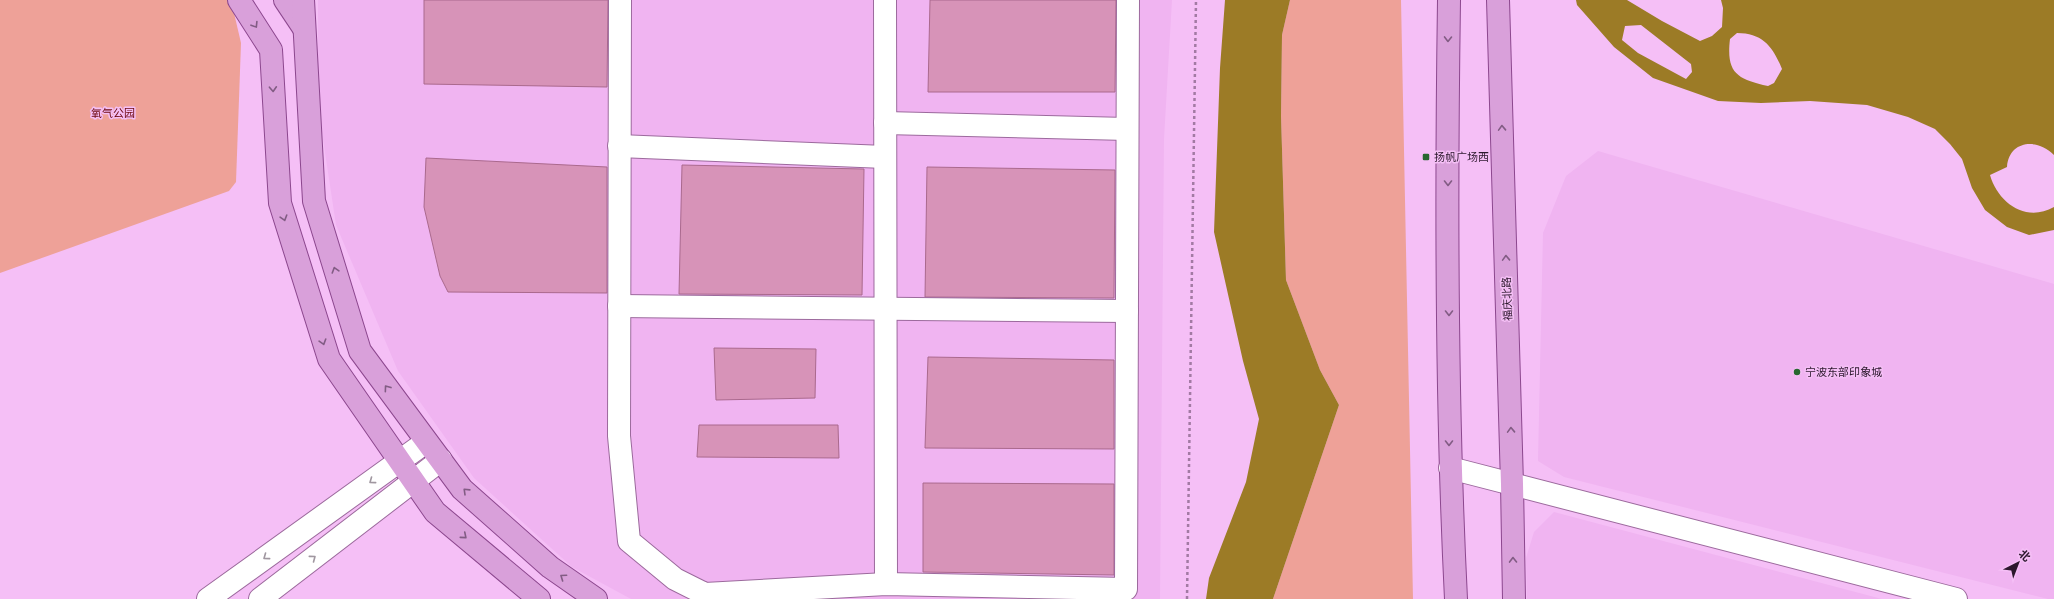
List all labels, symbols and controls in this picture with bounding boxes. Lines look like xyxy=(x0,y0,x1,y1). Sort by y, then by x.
one-way arrow xyxy=(250,21,258,28)
one-way arrow xyxy=(1444,36,1452,42)
one-way arrow xyxy=(269,86,278,92)
park label: 氧气公园 xyxy=(91,106,135,120)
one-way arrow xyxy=(1497,125,1506,131)
place label: 扬帆广场西 xyxy=(1434,150,1489,164)
marker: 扬帆广场西 xyxy=(1421,152,1431,162)
one-way arrow xyxy=(1444,180,1452,186)
one-way arrow xyxy=(280,214,288,221)
one-way arrow xyxy=(1501,255,1510,261)
one-way arrow xyxy=(331,267,340,274)
street label: 福庆北路 xyxy=(1499,277,1515,321)
one-way arrow xyxy=(1444,310,1453,316)
one-way arrow xyxy=(318,338,327,345)
place label: 宁波东部印象城 xyxy=(1805,365,1882,379)
marker: 宁波东部印象城 xyxy=(1792,367,1802,377)
one-way arrow xyxy=(384,385,392,392)
one-way arrow xyxy=(1507,427,1515,433)
one-way arrow xyxy=(1445,440,1453,446)
one-way arrow xyxy=(369,476,376,484)
one-way arrow xyxy=(463,489,471,496)
one-way arrow xyxy=(459,532,466,539)
north arrow xyxy=(1998,543,2038,583)
text: 北 xyxy=(2016,547,2033,564)
one-way arrow xyxy=(264,552,271,559)
one-way arrow xyxy=(309,556,316,563)
one-way arrow xyxy=(1509,557,1517,563)
one-way arrow xyxy=(561,575,568,582)

